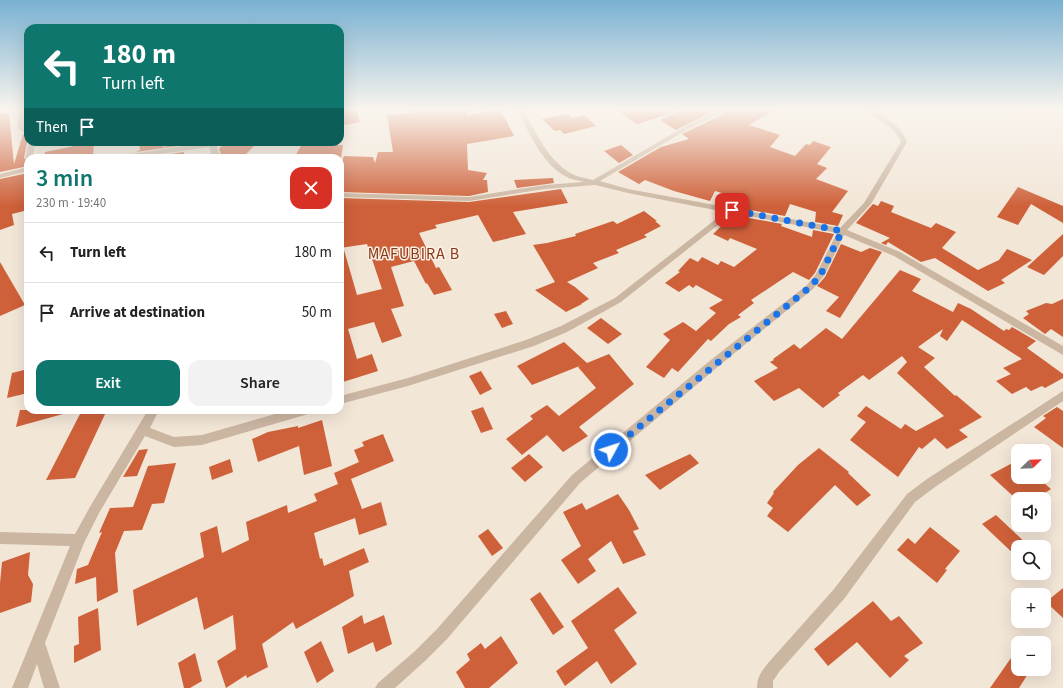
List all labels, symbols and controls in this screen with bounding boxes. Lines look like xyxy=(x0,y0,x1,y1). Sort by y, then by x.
text: 180 m xyxy=(102,34,176,74)
icon: left xyxy=(36,40,88,92)
text: Turn left xyxy=(102,71,164,96)
icon: arrive xyxy=(76,116,98,138)
text: Then xyxy=(36,117,68,138)
text: 3 min xyxy=(36,161,93,196)
button: close xyxy=(290,167,332,209)
pin xyxy=(715,193,749,227)
text: 230 m · 19:40 xyxy=(36,194,106,212)
icon: arrive xyxy=(721,199,743,221)
icon: left xyxy=(36,242,58,264)
text: Turn left xyxy=(70,242,126,263)
text: 180 m xyxy=(294,242,332,263)
district label: MAFUBIRA B xyxy=(368,243,460,265)
icon: arrive xyxy=(36,302,58,324)
text: Arrive at destination xyxy=(70,302,205,323)
text: 50 m xyxy=(302,302,332,323)
button: Exit xyxy=(36,360,180,406)
button: Share xyxy=(188,360,332,406)
position arrow xyxy=(590,429,632,471)
north arrow xyxy=(1011,444,1051,484)
map controls xyxy=(1011,444,1051,676)
button: sound xyxy=(1011,492,1051,532)
button: search xyxy=(1011,540,1051,580)
button: + xyxy=(1011,588,1051,628)
button: − xyxy=(1011,636,1051,676)

